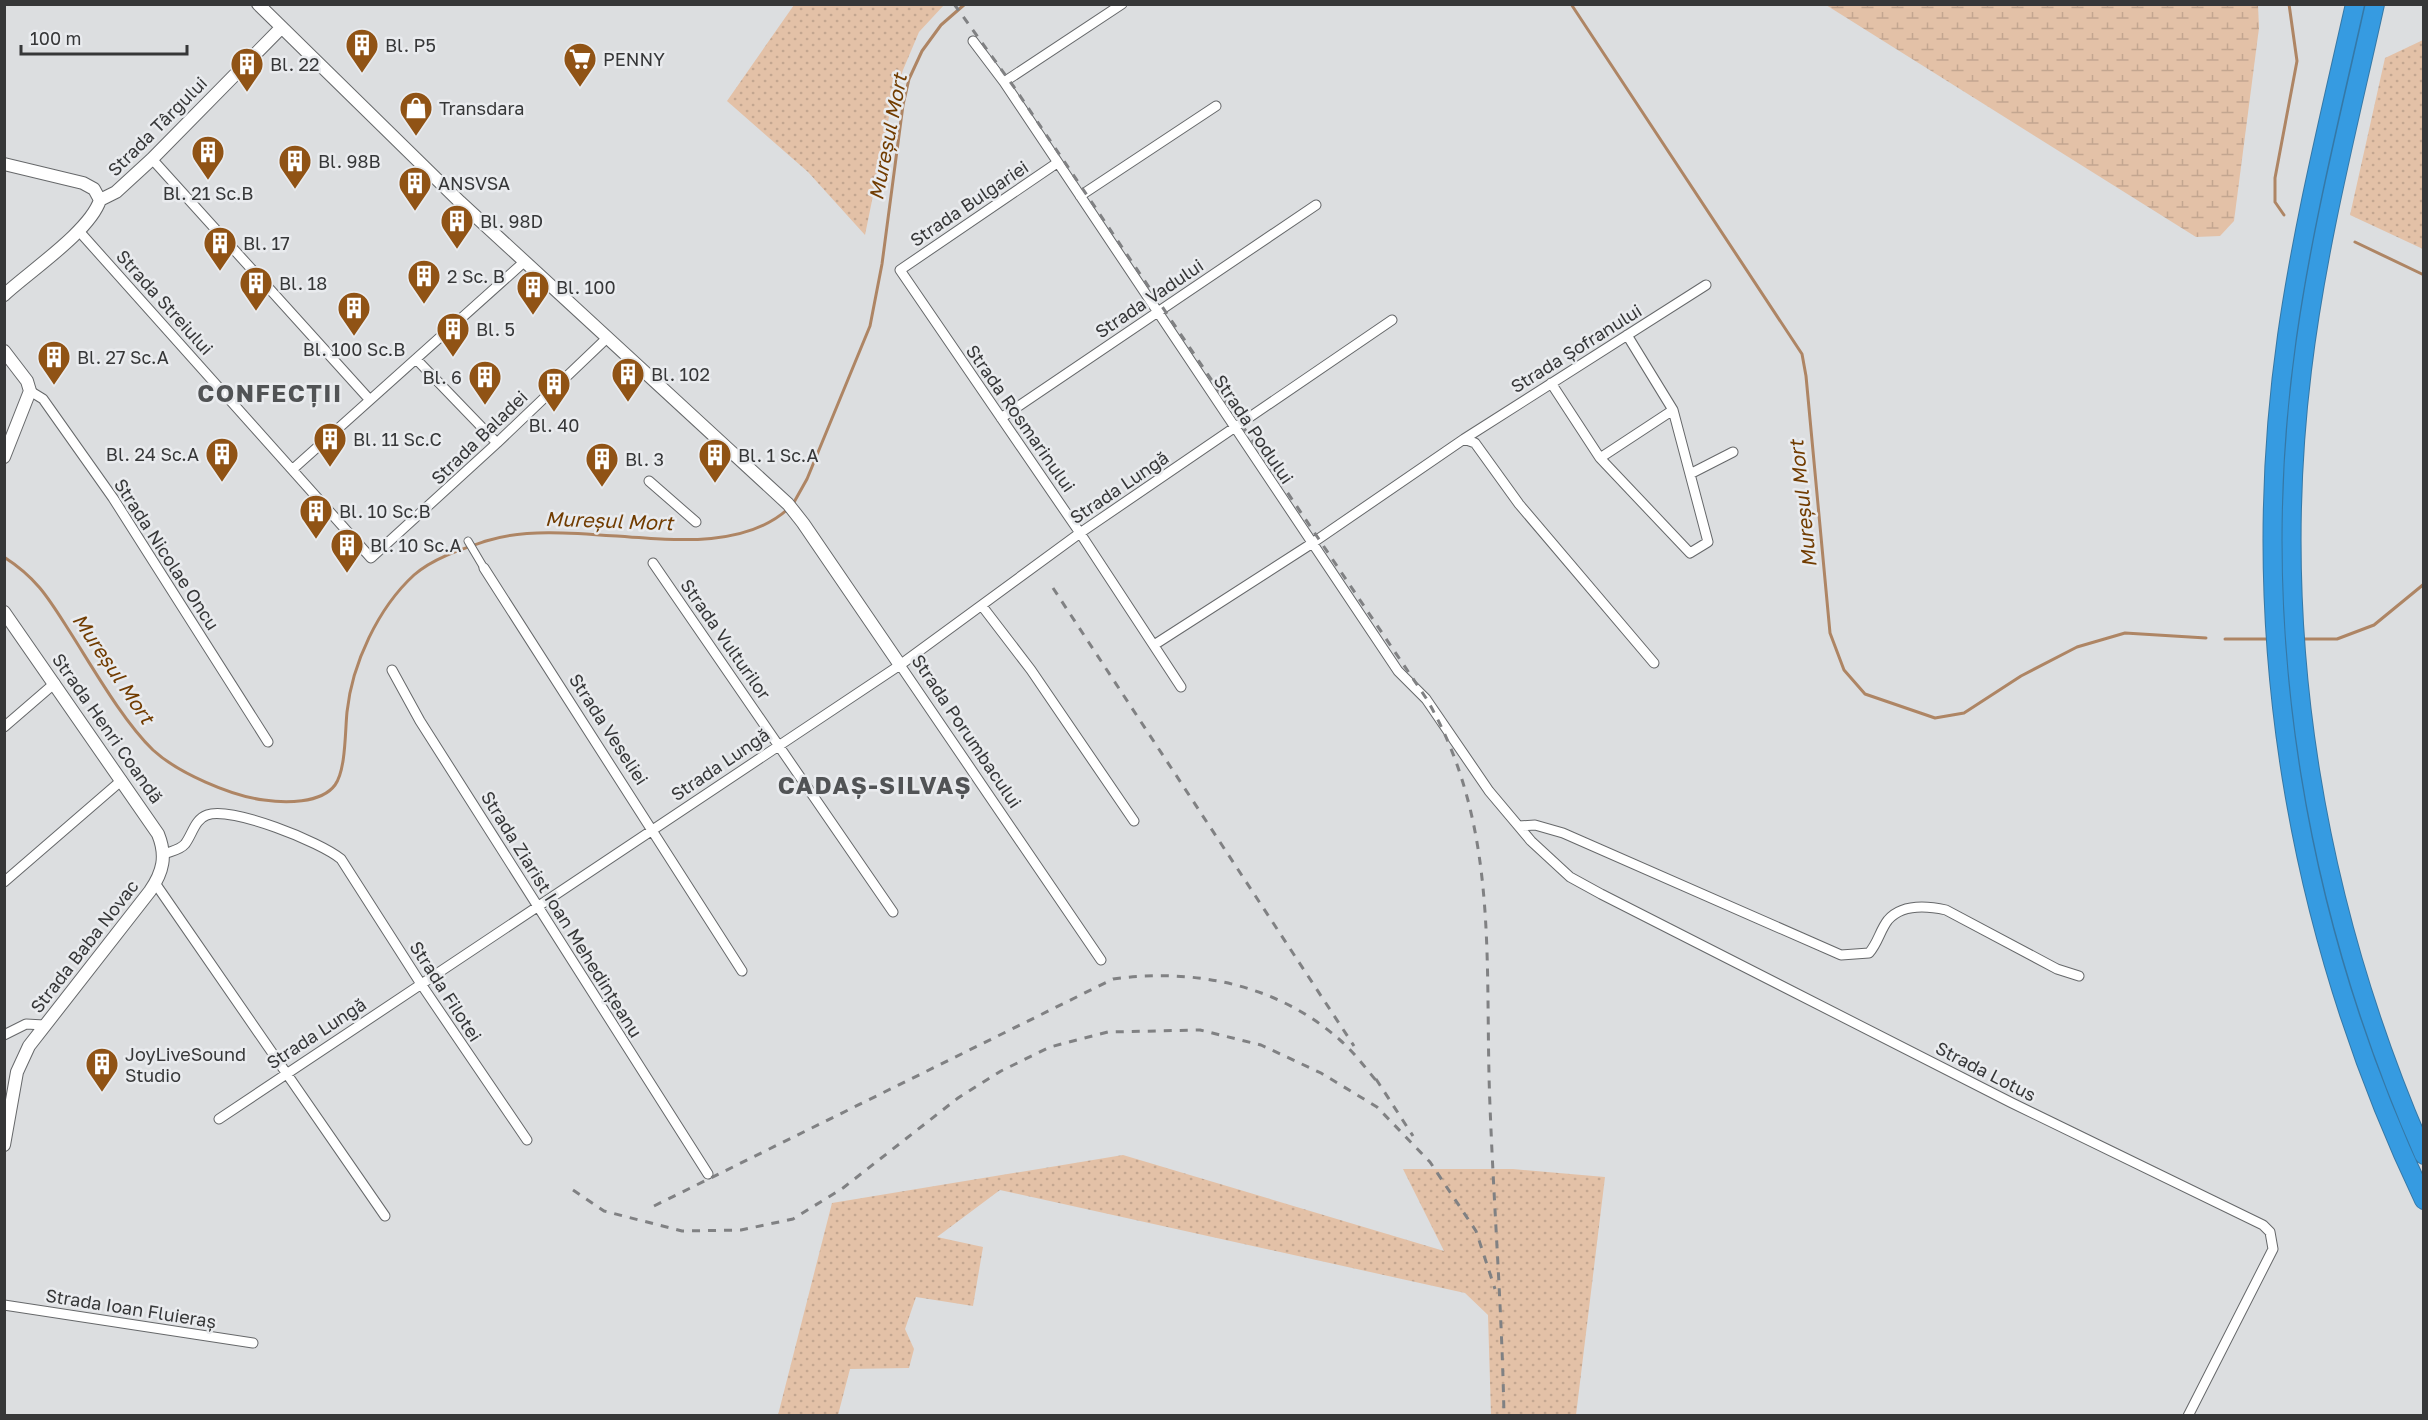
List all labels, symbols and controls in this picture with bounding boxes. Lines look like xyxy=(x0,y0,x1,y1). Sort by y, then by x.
scale bar xyxy=(21,18,188,56)
text: 100 m xyxy=(30,27,81,49)
building icon: Bl. P5 xyxy=(344,27,380,74)
place label: Bl. P5 xyxy=(385,34,436,56)
supermarket icon: PENNY xyxy=(562,41,598,88)
building icon: Bl. 22 xyxy=(229,46,265,93)
place label: PENNY xyxy=(603,48,665,70)
place label: Bl. 22 xyxy=(270,53,320,75)
water label: Mureșul Mort xyxy=(863,70,912,202)
street label: Strada Târgului xyxy=(103,72,211,180)
shop icon: Transdara xyxy=(398,90,434,137)
place label: Transdara xyxy=(439,97,524,119)
building icon: Bl. 21 Sc.B xyxy=(190,134,226,181)
building icon: Bl. 98B xyxy=(277,143,313,190)
place label: Bl. 98B xyxy=(318,150,381,172)
street label: Strada Bulgariei xyxy=(906,155,1032,251)
building icon: ANSVSA xyxy=(397,165,433,212)
place label: ANSVSA xyxy=(438,172,510,194)
place label: Bl. 21 Sc.B xyxy=(163,182,253,204)
building icon: Bl. 98D xyxy=(439,203,475,250)
place label: Bl. 98D xyxy=(480,210,543,232)
building icon: Bl. 17 xyxy=(202,225,238,272)
place label: Bl. 17 xyxy=(243,232,290,254)
street label: Strada Streiului xyxy=(112,245,218,359)
street label: Strada Vadului xyxy=(1091,254,1207,342)
building icon: 2 Sc. B xyxy=(406,258,442,305)
building icon: Bl. 18 xyxy=(238,265,274,312)
place label: 2 Sc. B xyxy=(447,265,505,287)
building icon: Bl. 100 xyxy=(515,269,551,316)
place label: Bl. 18 xyxy=(279,272,327,294)
place label: Bl. 100 xyxy=(556,276,616,298)
building icon: Bl. 100 Sc.B xyxy=(336,290,372,337)
street label: Strada Șofranului xyxy=(1506,299,1646,397)
building icon: Bl. 5 xyxy=(435,311,471,358)
place label: Bl. 5 xyxy=(476,318,515,340)
place label: Bl. 100 Sc.B xyxy=(303,338,405,360)
building icon: Bl. 27 Sc.A xyxy=(36,339,72,386)
street label: Strada Rosmarinului xyxy=(962,340,1080,496)
place label: Bl. 27 Sc.A xyxy=(77,346,169,368)
building icon: Bl. 102 xyxy=(610,356,646,403)
building icon: Bl. 6 xyxy=(467,359,503,406)
place label: Bl. 102 xyxy=(651,363,710,385)
place label: Bl. 6 xyxy=(422,366,462,388)
building icon: Bl. 40 xyxy=(536,366,572,413)
street label: Strada Podului xyxy=(1209,370,1299,488)
district label: CONFECȚII xyxy=(197,378,343,408)
street label: Strada Baladei xyxy=(426,385,532,489)
place label: Bl. 40 xyxy=(529,414,579,436)
building icon: Bl. 11 Sc.C xyxy=(312,421,348,468)
place label: Bl. 11 Sc.C xyxy=(353,428,442,450)
building icon: Bl. 24 Sc.A xyxy=(204,436,240,483)
building icon: Bl. 1 Sc.A xyxy=(697,437,733,484)
water label: Mureșul Mort xyxy=(1783,437,1822,569)
building icon: Bl. 3 xyxy=(584,441,620,488)
place label: Bl. 24 Sc.A xyxy=(106,443,199,465)
place label: Bl. 1 Sc.A xyxy=(738,444,818,466)
street label: Strada Lungă xyxy=(1066,446,1172,528)
place label: Bl. 3 xyxy=(625,448,664,470)
street label: Strada Nicolae Oncu xyxy=(110,474,224,634)
building icon: Bl. 10 Sc.B xyxy=(298,493,334,540)
place label: Bl. 10 Sc.B xyxy=(339,500,430,522)
water label: Mureșul Mort xyxy=(545,506,675,535)
building icon: Bl. 10 Sc.A xyxy=(329,527,365,574)
place label: Bl. 10 Sc.A xyxy=(370,534,462,556)
street label: Strada Vulturilor xyxy=(676,574,776,704)
water label: Mureșul Mort xyxy=(67,608,161,730)
street label: Strada Henri Coandă xyxy=(48,649,168,807)
street label: Strada Porumbacului xyxy=(907,650,1027,812)
street label: Strada Veseliei xyxy=(565,669,653,789)
street label: Strada Lungă xyxy=(667,723,773,805)
district label: CADAȘ-SILVAȘ xyxy=(778,770,972,799)
street label: Strada Ziarist Ioan Mehedințeanu xyxy=(477,787,647,1041)
street label: Strada Baba Novac xyxy=(25,875,143,1017)
street label: Strada Filotei xyxy=(405,937,487,1045)
street label: Strada Lungă xyxy=(262,993,370,1073)
street label: Strada Lotus xyxy=(1932,1036,2040,1106)
place label: JoyLiveSound Studio xyxy=(125,1043,246,1086)
building icon: JoyLiveSound Studio xyxy=(84,1046,120,1093)
street label: Strada Ioan Fluieraș xyxy=(44,1284,218,1332)

